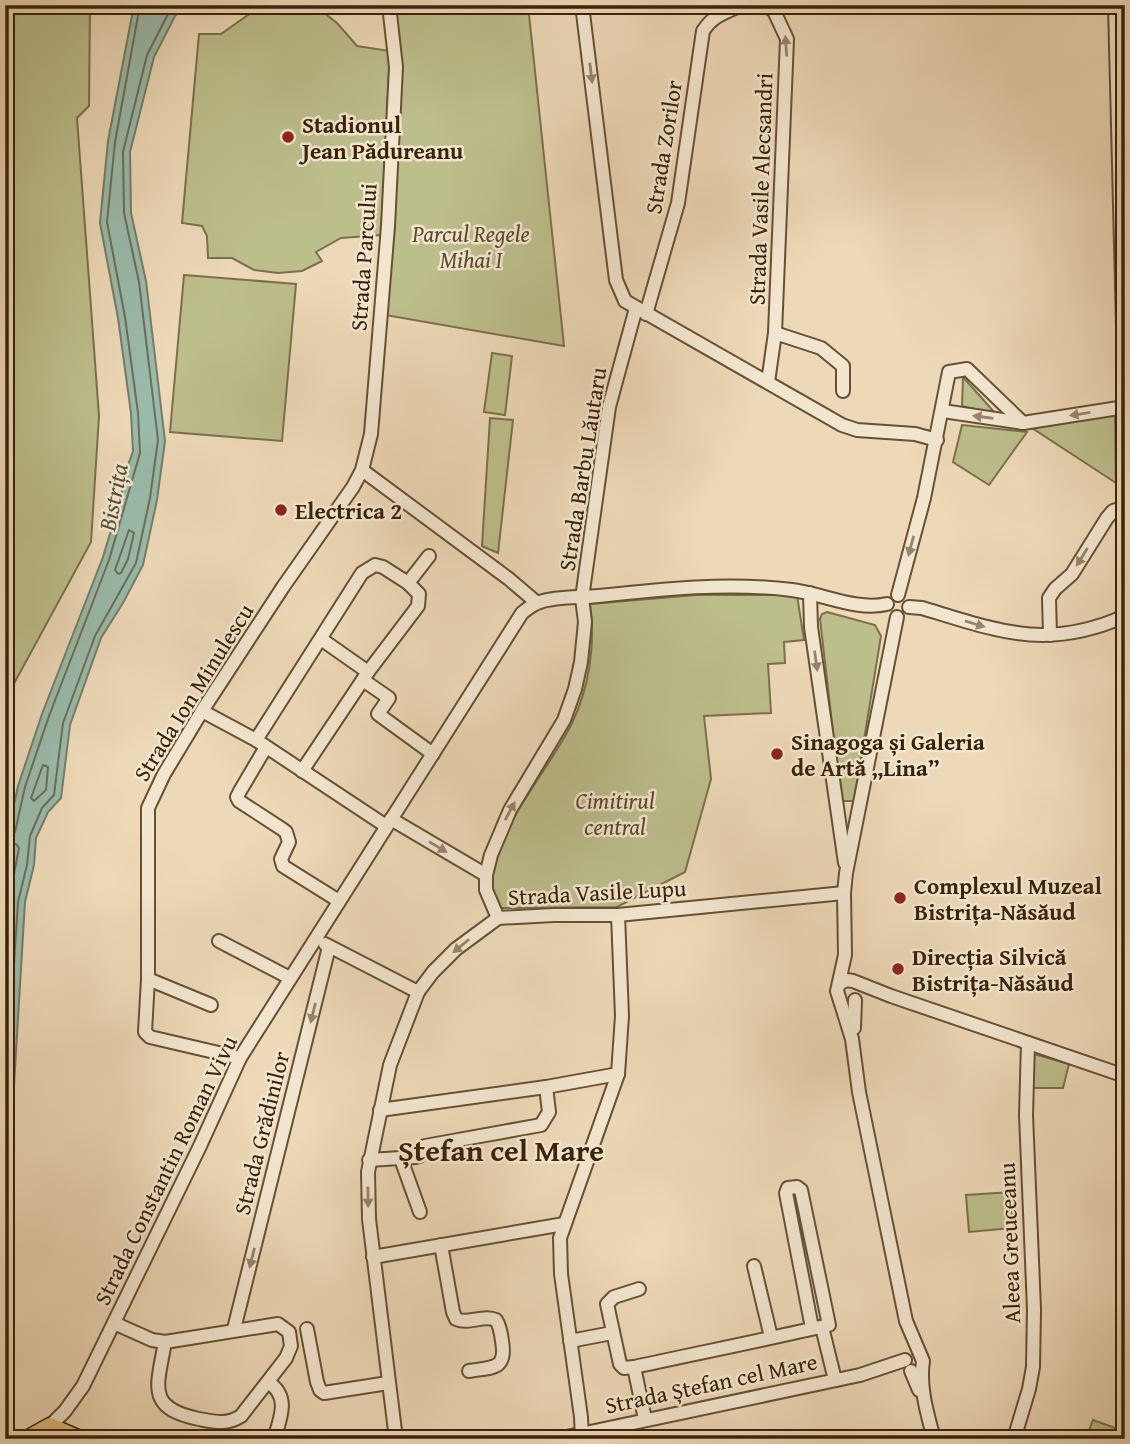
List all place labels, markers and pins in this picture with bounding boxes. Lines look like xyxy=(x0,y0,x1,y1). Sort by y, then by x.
place label: Stadionul Jean Pădureanu xyxy=(298,108,464,167)
marker: Stadionul Jean Pădureanu xyxy=(280,129,296,145)
place label: Electrica 2 xyxy=(295,494,402,527)
marker: Electrica 2 xyxy=(273,502,289,518)
place label: Sinagoga și Galeria de Artă „Lina” xyxy=(791,725,985,784)
marker: Sinagoga și Galeria de Artă „Lina” xyxy=(769,746,785,762)
place label: Complexul Muzeal Bistrița-Năsăud xyxy=(914,869,1102,928)
marker: Complexul Muzeal Bistrița-Năsăud xyxy=(892,890,908,906)
place label: Direcția Silvică Bistrița-Năsăud xyxy=(912,940,1074,999)
marker: Direcția Silvică Bistrița-Năsăud xyxy=(890,961,906,977)

